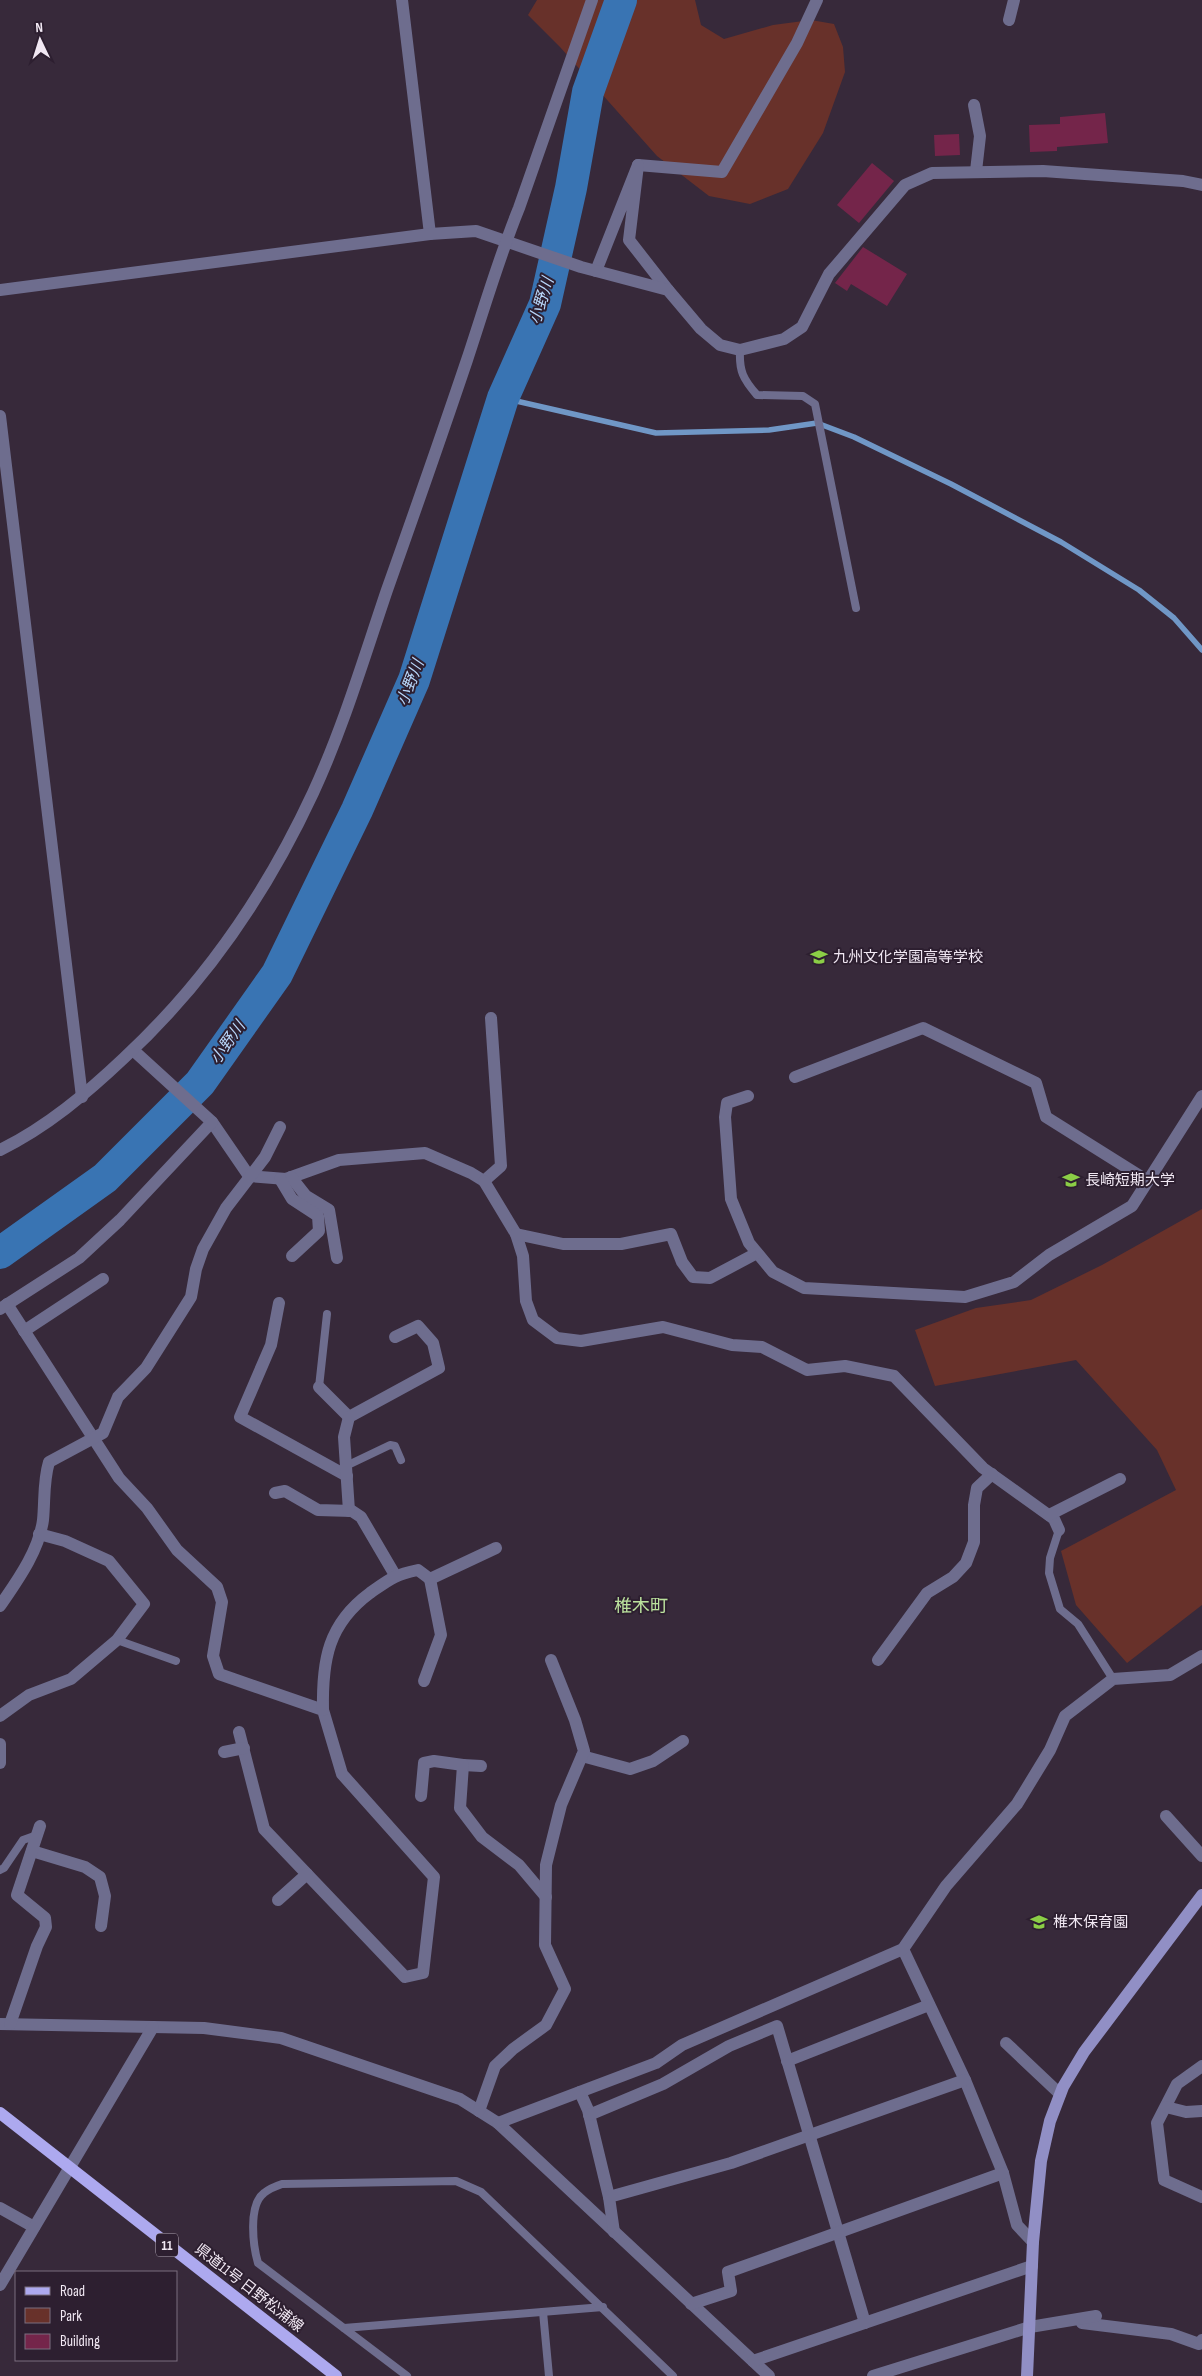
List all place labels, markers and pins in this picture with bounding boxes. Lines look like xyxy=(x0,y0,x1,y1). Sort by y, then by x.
school or university icon: 九州文化学園高等学校 xyxy=(809,947,829,967)
place label: 九州文化学園高等学校 xyxy=(833,948,983,967)
school or university icon: 長崎短期大学 xyxy=(1061,1170,1081,1190)
place label: 長崎短期大学 xyxy=(1085,1171,1175,1190)
school or university icon: 椎木保育園 xyxy=(1029,1912,1049,1932)
place label: 椎木保育園 xyxy=(1053,1913,1128,1932)

